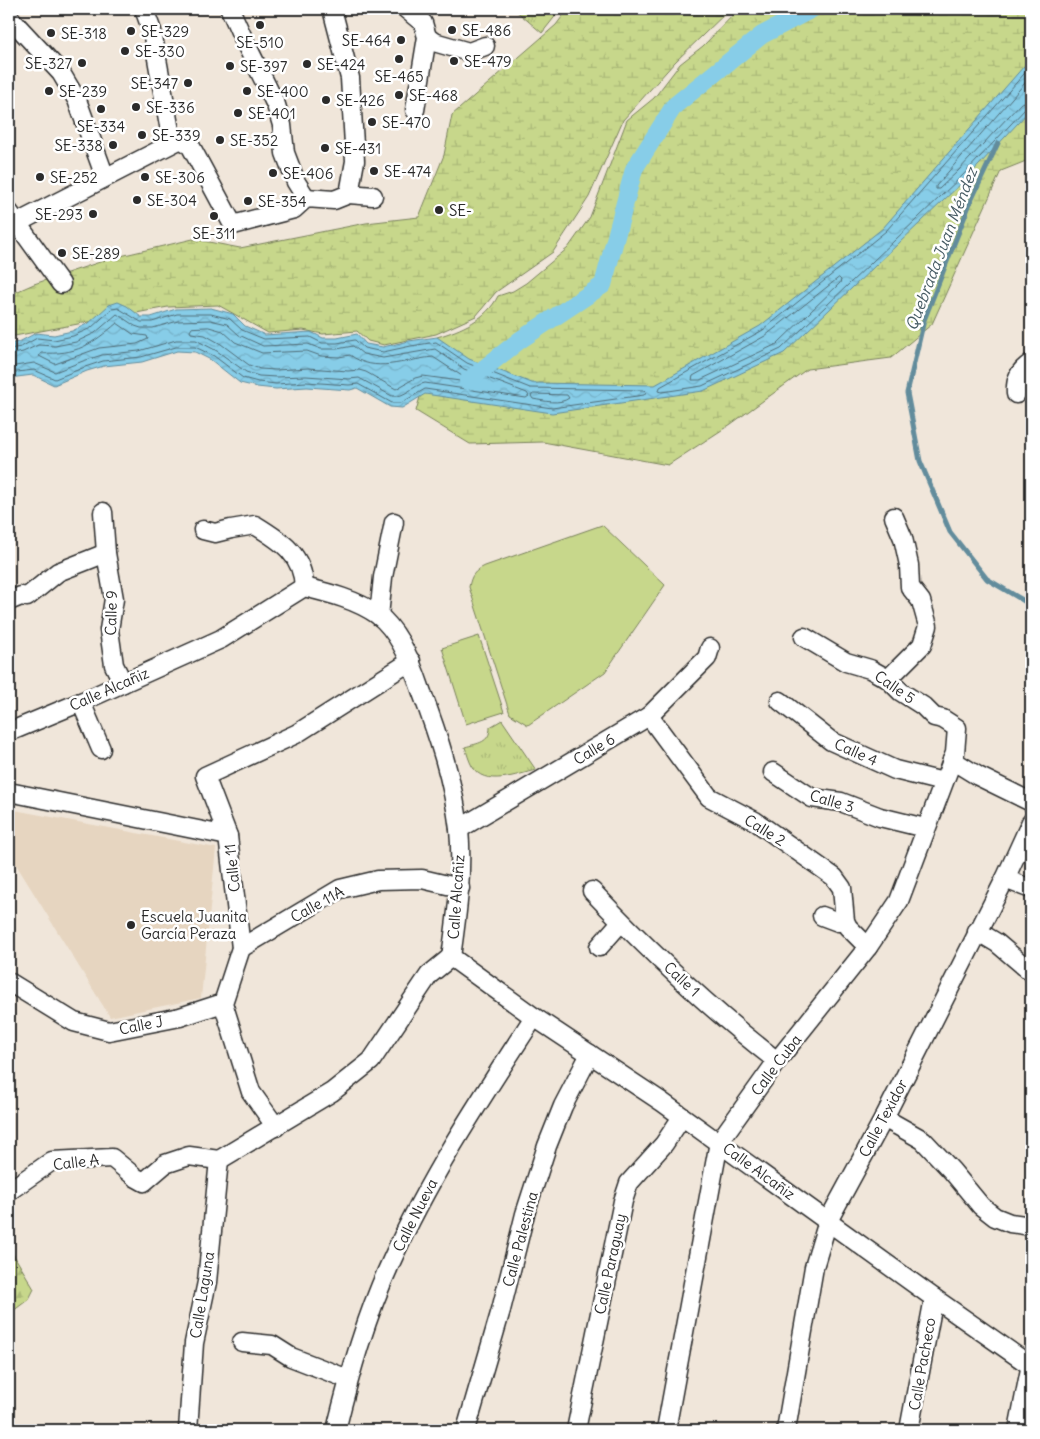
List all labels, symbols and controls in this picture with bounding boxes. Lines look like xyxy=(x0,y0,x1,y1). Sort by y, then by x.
marker: SE-510 xyxy=(254,19,266,31)
place label: SE-486 xyxy=(462,21,511,40)
place label: SE-329 xyxy=(141,22,189,41)
place label: SE-318 xyxy=(61,24,107,43)
marker: SE-486 xyxy=(446,24,458,36)
marker: SE-329 xyxy=(125,25,137,37)
marker: SE-318 xyxy=(45,27,57,39)
place label: SE-464 xyxy=(342,31,391,50)
place label: SE-510 xyxy=(236,33,284,52)
marker: SE-464 xyxy=(395,34,407,46)
place label: SE-330 xyxy=(135,42,185,61)
marker: SE-330 xyxy=(119,45,131,57)
place label: SE-479 xyxy=(464,52,512,71)
marker: SE-465 xyxy=(393,53,405,65)
place label: SE-327 xyxy=(25,54,72,73)
place label: SE-424 xyxy=(317,55,366,74)
marker: SE-479 xyxy=(448,55,460,67)
marker: SE-327 xyxy=(76,57,88,69)
place label: SE-397 xyxy=(240,57,287,76)
marker: SE-424 xyxy=(301,58,313,70)
marker: SE-397 xyxy=(224,60,236,72)
place label: SE-465 xyxy=(374,67,424,86)
place label: SE-347 xyxy=(131,74,178,93)
marker: SE-347 xyxy=(182,77,194,89)
place label: SE-239 xyxy=(59,82,107,101)
place label: SE-400 xyxy=(257,82,309,101)
marker: SE-239 xyxy=(43,85,55,97)
marker: SE-400 xyxy=(241,85,253,97)
place label: SE-468 xyxy=(409,86,458,105)
marker: SE-468 xyxy=(393,89,405,101)
place label: SE-426 xyxy=(336,91,385,110)
marker: SE-426 xyxy=(320,94,332,106)
place label: SE-336 xyxy=(146,98,195,117)
marker: SE-336 xyxy=(130,101,142,113)
marker: SE-334 xyxy=(95,103,107,115)
place label: SE-401 xyxy=(248,104,296,123)
marker: SE-401 xyxy=(232,107,244,119)
place label: SE-470 xyxy=(382,113,431,132)
marker: SE-470 xyxy=(366,116,378,128)
place label: SE-334 xyxy=(77,117,126,136)
place label: SE-339 xyxy=(152,126,201,145)
marker: SE-339 xyxy=(136,129,148,141)
place label: SE-352 xyxy=(230,131,278,150)
marker: SE-352 xyxy=(214,134,226,146)
place label: SE-338 xyxy=(54,136,103,155)
marker: SE-338 xyxy=(107,139,119,151)
place label: SE-431 xyxy=(335,139,381,158)
marker: SE-431 xyxy=(319,142,331,154)
place label: SE-474 xyxy=(384,162,432,181)
place label: SE-406 xyxy=(283,164,333,183)
water label: Quebrada Juan Méndez xyxy=(901,164,982,333)
marker: SE-474 xyxy=(368,165,380,177)
marker: SE-406 xyxy=(267,167,279,179)
place label: SE-252 xyxy=(50,168,98,187)
place label: SE-306 xyxy=(155,168,205,187)
marker: SE-252 xyxy=(34,171,46,183)
marker: SE-306 xyxy=(139,171,151,183)
place label: SE-304 xyxy=(147,191,197,210)
place label: SE-354 xyxy=(258,192,307,211)
marker: SE-304 xyxy=(131,194,143,206)
marker: SE-354 xyxy=(242,195,254,207)
place label: SE- xyxy=(449,201,472,220)
marker: SE- xyxy=(433,204,445,216)
place label: SE-293 xyxy=(35,205,83,224)
marker: SE-293 xyxy=(87,208,99,220)
marker: SE-311 xyxy=(208,210,220,222)
place label: SE-311 xyxy=(192,224,236,243)
place label: SE-289 xyxy=(72,244,120,263)
marker: SE-289 xyxy=(56,247,68,259)
street label: Calle 9 xyxy=(101,590,121,636)
street label: Calle Alcañiz xyxy=(66,663,152,715)
street label: Calle 5 xyxy=(871,666,919,708)
street label: Calle 6 xyxy=(570,729,618,769)
street label: Calle 4 xyxy=(831,734,881,770)
street label: Calle 3 xyxy=(808,786,856,816)
street label: Calle 2 xyxy=(741,810,789,850)
street label: Calle 11 xyxy=(220,843,244,893)
street label: Calle Alcañiz xyxy=(444,854,468,940)
street label: Calle 11A xyxy=(287,881,347,926)
place label: Escuela Juanita García Peraza xyxy=(141,907,248,943)
marker: Escuela Juanita García Peraza xyxy=(125,919,137,931)
street label: Calle 1 xyxy=(660,958,704,1000)
street label: Calle J xyxy=(117,1011,165,1039)
street label: Calle Cuba xyxy=(747,1030,805,1099)
street label: Calle Texidor xyxy=(854,1076,912,1160)
street label: Calle Alcañiz xyxy=(719,1138,799,1204)
street label: Calle A xyxy=(52,1150,101,1174)
street label: Calle Nueva xyxy=(388,1175,442,1255)
street label: Calle Palestina xyxy=(498,1189,542,1289)
street label: Calle Paraguay xyxy=(590,1212,630,1316)
street label: Calle Laguna xyxy=(186,1250,218,1340)
street label: Calle Pacheco xyxy=(904,1316,940,1412)

